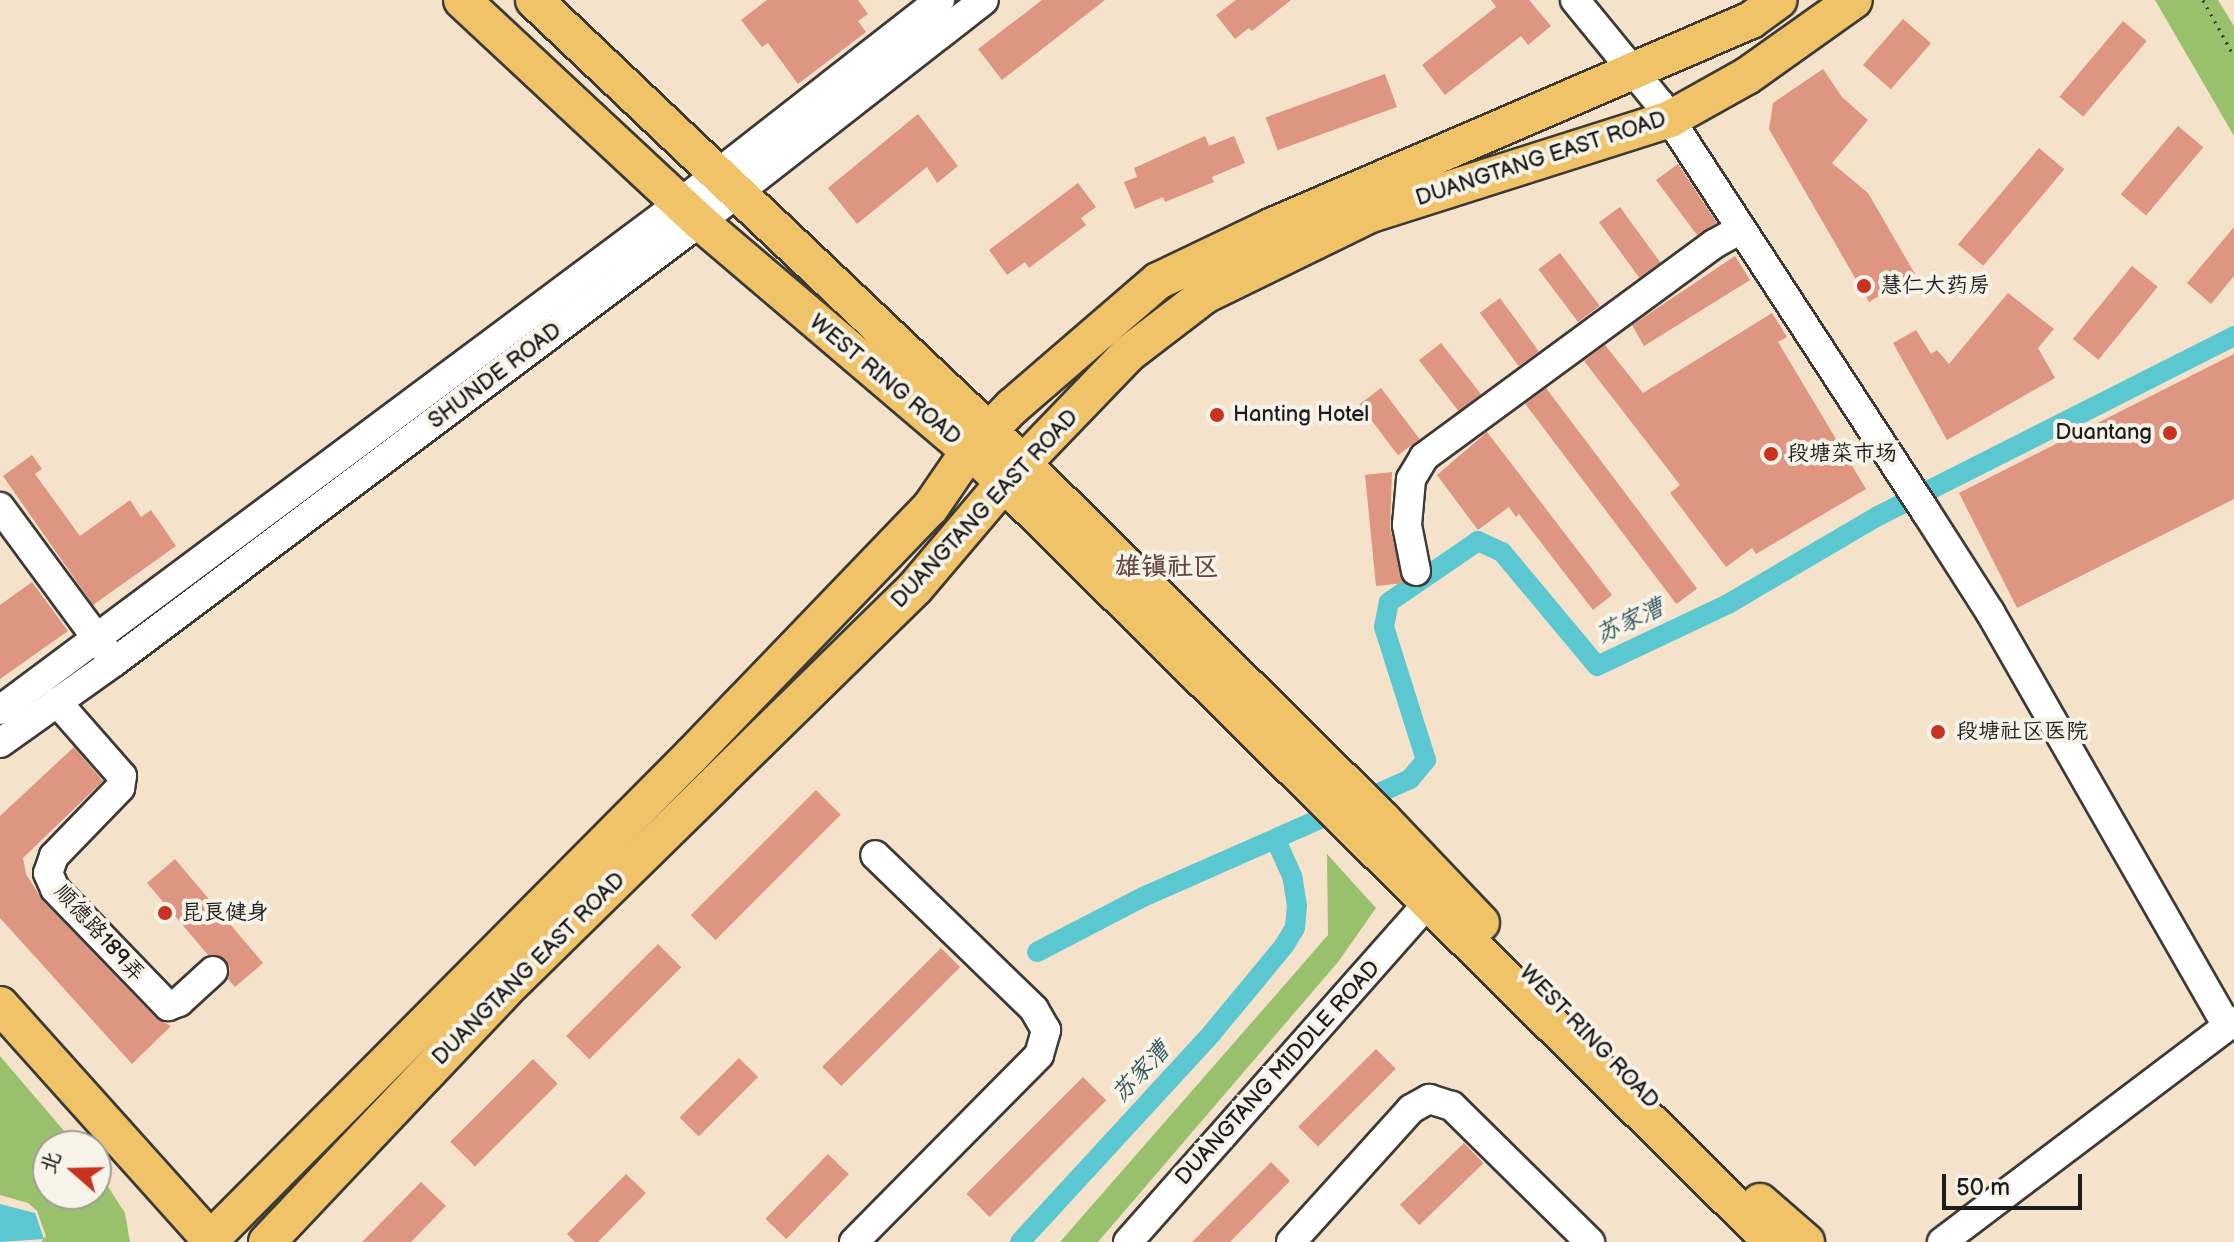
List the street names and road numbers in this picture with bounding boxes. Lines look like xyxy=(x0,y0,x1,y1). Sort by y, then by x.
street label: DUANGTANG EAST ROAD xyxy=(1412,106,1670,212)
street label: WEST RING ROAD xyxy=(804,309,966,451)
street label: SHUNDE ROAD xyxy=(423,317,567,435)
street label: DUANGTANG EAST ROAD xyxy=(886,404,1084,614)
street label: DUANGTANG EAST ROAD xyxy=(427,867,631,1071)
street label: 顺德路189弄 xyxy=(48,879,150,987)
street label: DUANGTANG MIDDLE ROAD xyxy=(1170,955,1386,1191)
street label: WEST RING ROAD xyxy=(1514,960,1664,1114)

